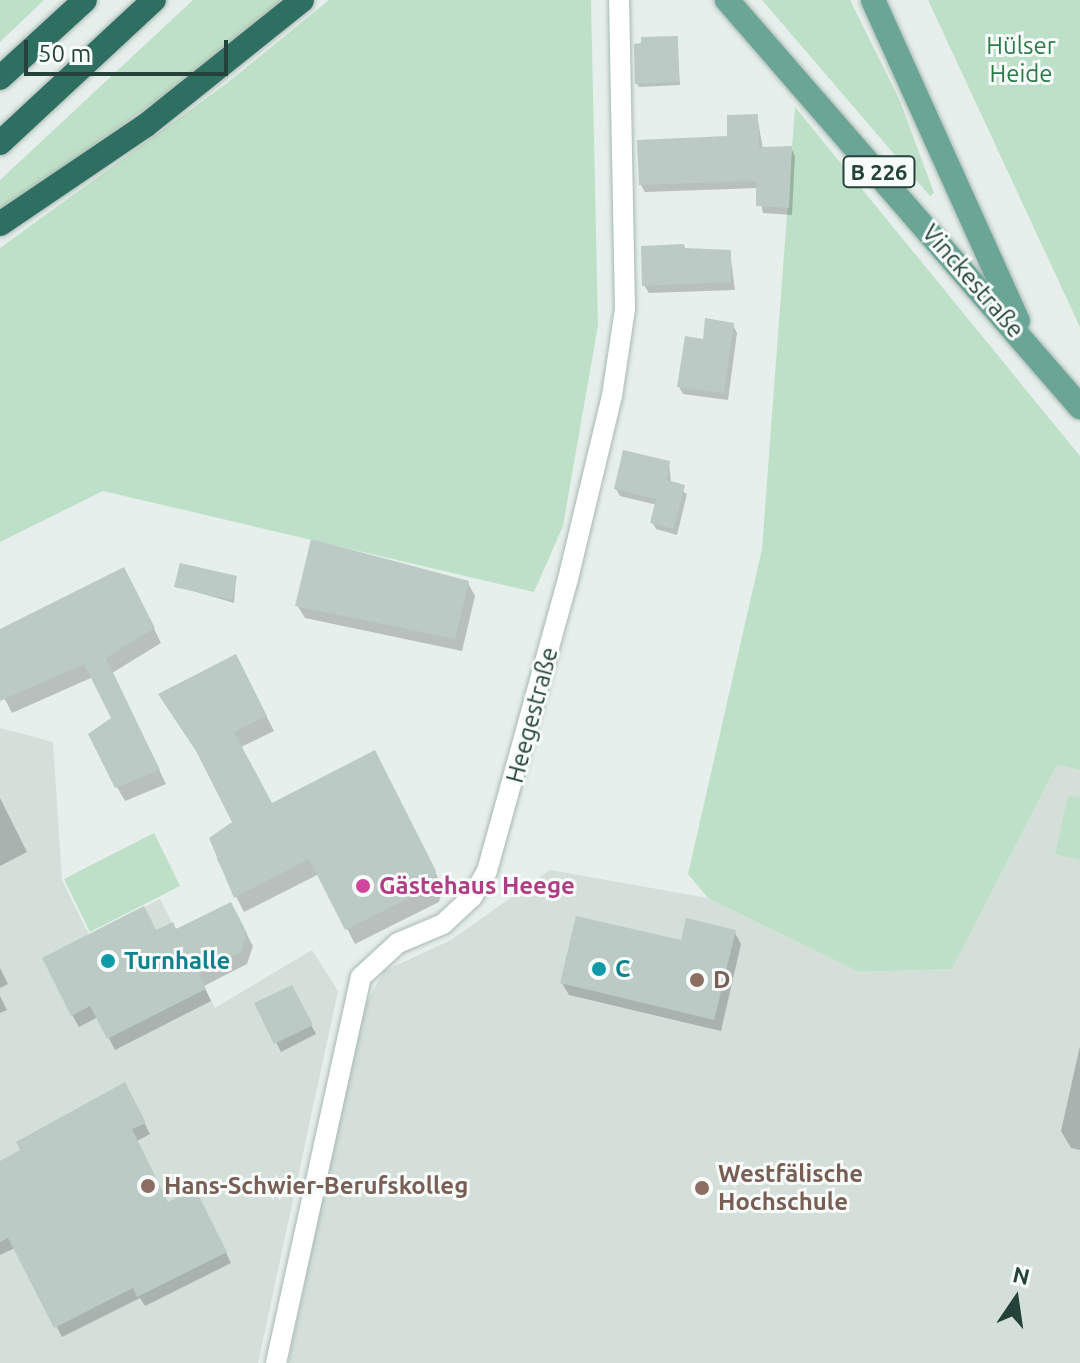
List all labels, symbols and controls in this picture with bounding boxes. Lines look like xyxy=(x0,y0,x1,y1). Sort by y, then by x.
scale bar xyxy=(28,24,232,74)
park label: Hülser Heide xyxy=(986,32,1056,88)
text: 50 m xyxy=(38,40,91,67)
road number: B 226 xyxy=(841,154,917,190)
street label: Vinckestraße xyxy=(916,218,1030,344)
street label: Heegestraße xyxy=(500,644,564,786)
place label: Gästehaus Heege xyxy=(379,872,575,900)
marker: Gästehaus Heege xyxy=(354,877,372,895)
place label: Turnhalle xyxy=(124,947,230,975)
marker: Turnhalle xyxy=(99,952,117,970)
place label: C xyxy=(615,955,630,983)
marker: C xyxy=(590,960,608,978)
place label: D xyxy=(713,966,730,994)
marker: D xyxy=(688,971,706,989)
place label: Westfälische Hochschule xyxy=(718,1160,863,1216)
place label: Hans-Schwier-Berufskolleg xyxy=(164,1172,468,1200)
marker: Hans-Schwier-Berufskolleg xyxy=(139,1177,157,1195)
marker: Westfälische Hochschule xyxy=(693,1179,711,1197)
north arrow xyxy=(976,1259,1056,1339)
text: N xyxy=(1011,1261,1032,1289)

